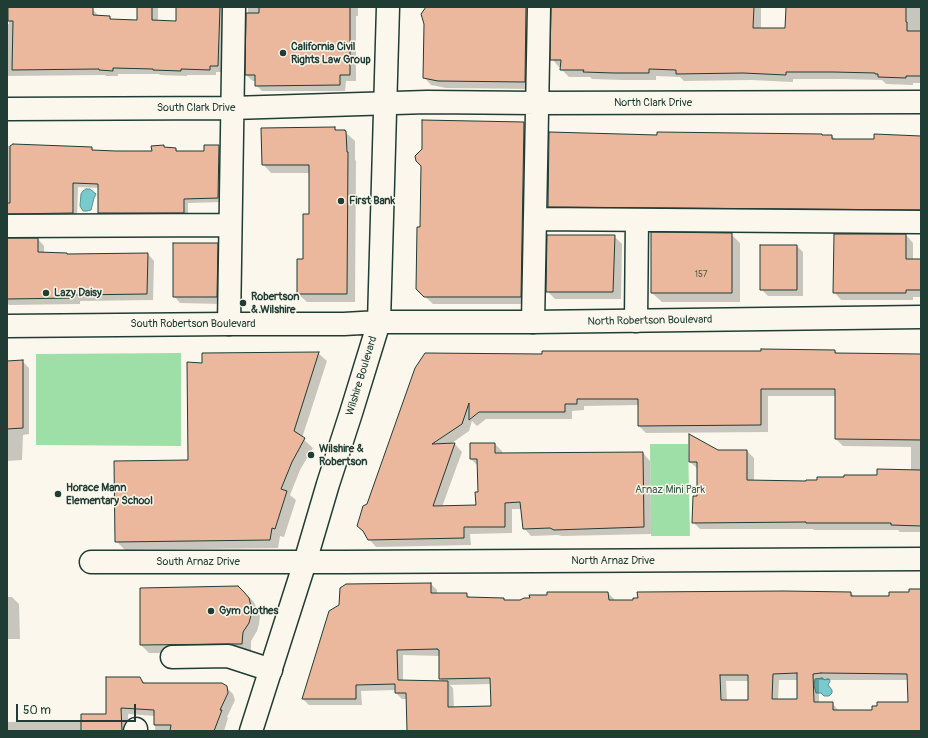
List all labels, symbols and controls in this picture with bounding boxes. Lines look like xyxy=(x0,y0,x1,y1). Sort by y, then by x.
place label: California Civil Rights Law Group xyxy=(291,40,371,66)
marker: California Civil Rights Law Group xyxy=(278,48,288,58)
street label: North Clark Drive xyxy=(614,96,692,110)
street label: South Clark Drive xyxy=(157,101,235,115)
place label: First Bank xyxy=(349,194,395,208)
marker: First Bank xyxy=(336,196,346,206)
house number: 157 xyxy=(694,270,708,280)
place label: Lazy Daisy xyxy=(54,286,102,300)
marker: Lazy Daisy xyxy=(41,288,51,298)
place label: Robertson & Wilshire xyxy=(251,290,299,316)
marker: Robertson & Wilshire xyxy=(238,298,248,308)
street label: North Robertson Boulevard xyxy=(587,313,713,329)
street label: South Robertson Boulevard xyxy=(130,317,256,331)
street label: Wilshire Boulevard xyxy=(344,335,380,417)
place label: Wilshire & Robertson xyxy=(319,442,367,468)
marker: Wilshire & Robertson xyxy=(306,450,316,460)
place label: Horace Mann Elementary School xyxy=(66,481,153,507)
park label: Arnaz Mini Park xyxy=(635,483,705,497)
marker: Horace Mann Elementary School xyxy=(53,489,63,499)
street label: North Arnaz Drive xyxy=(571,554,655,568)
street label: South Arnaz Drive xyxy=(156,555,240,569)
place label: Gym Clothes xyxy=(219,604,278,618)
marker: Gym Clothes xyxy=(206,606,216,616)
scale bar xyxy=(18,696,138,722)
text: 50 m xyxy=(23,703,51,718)

